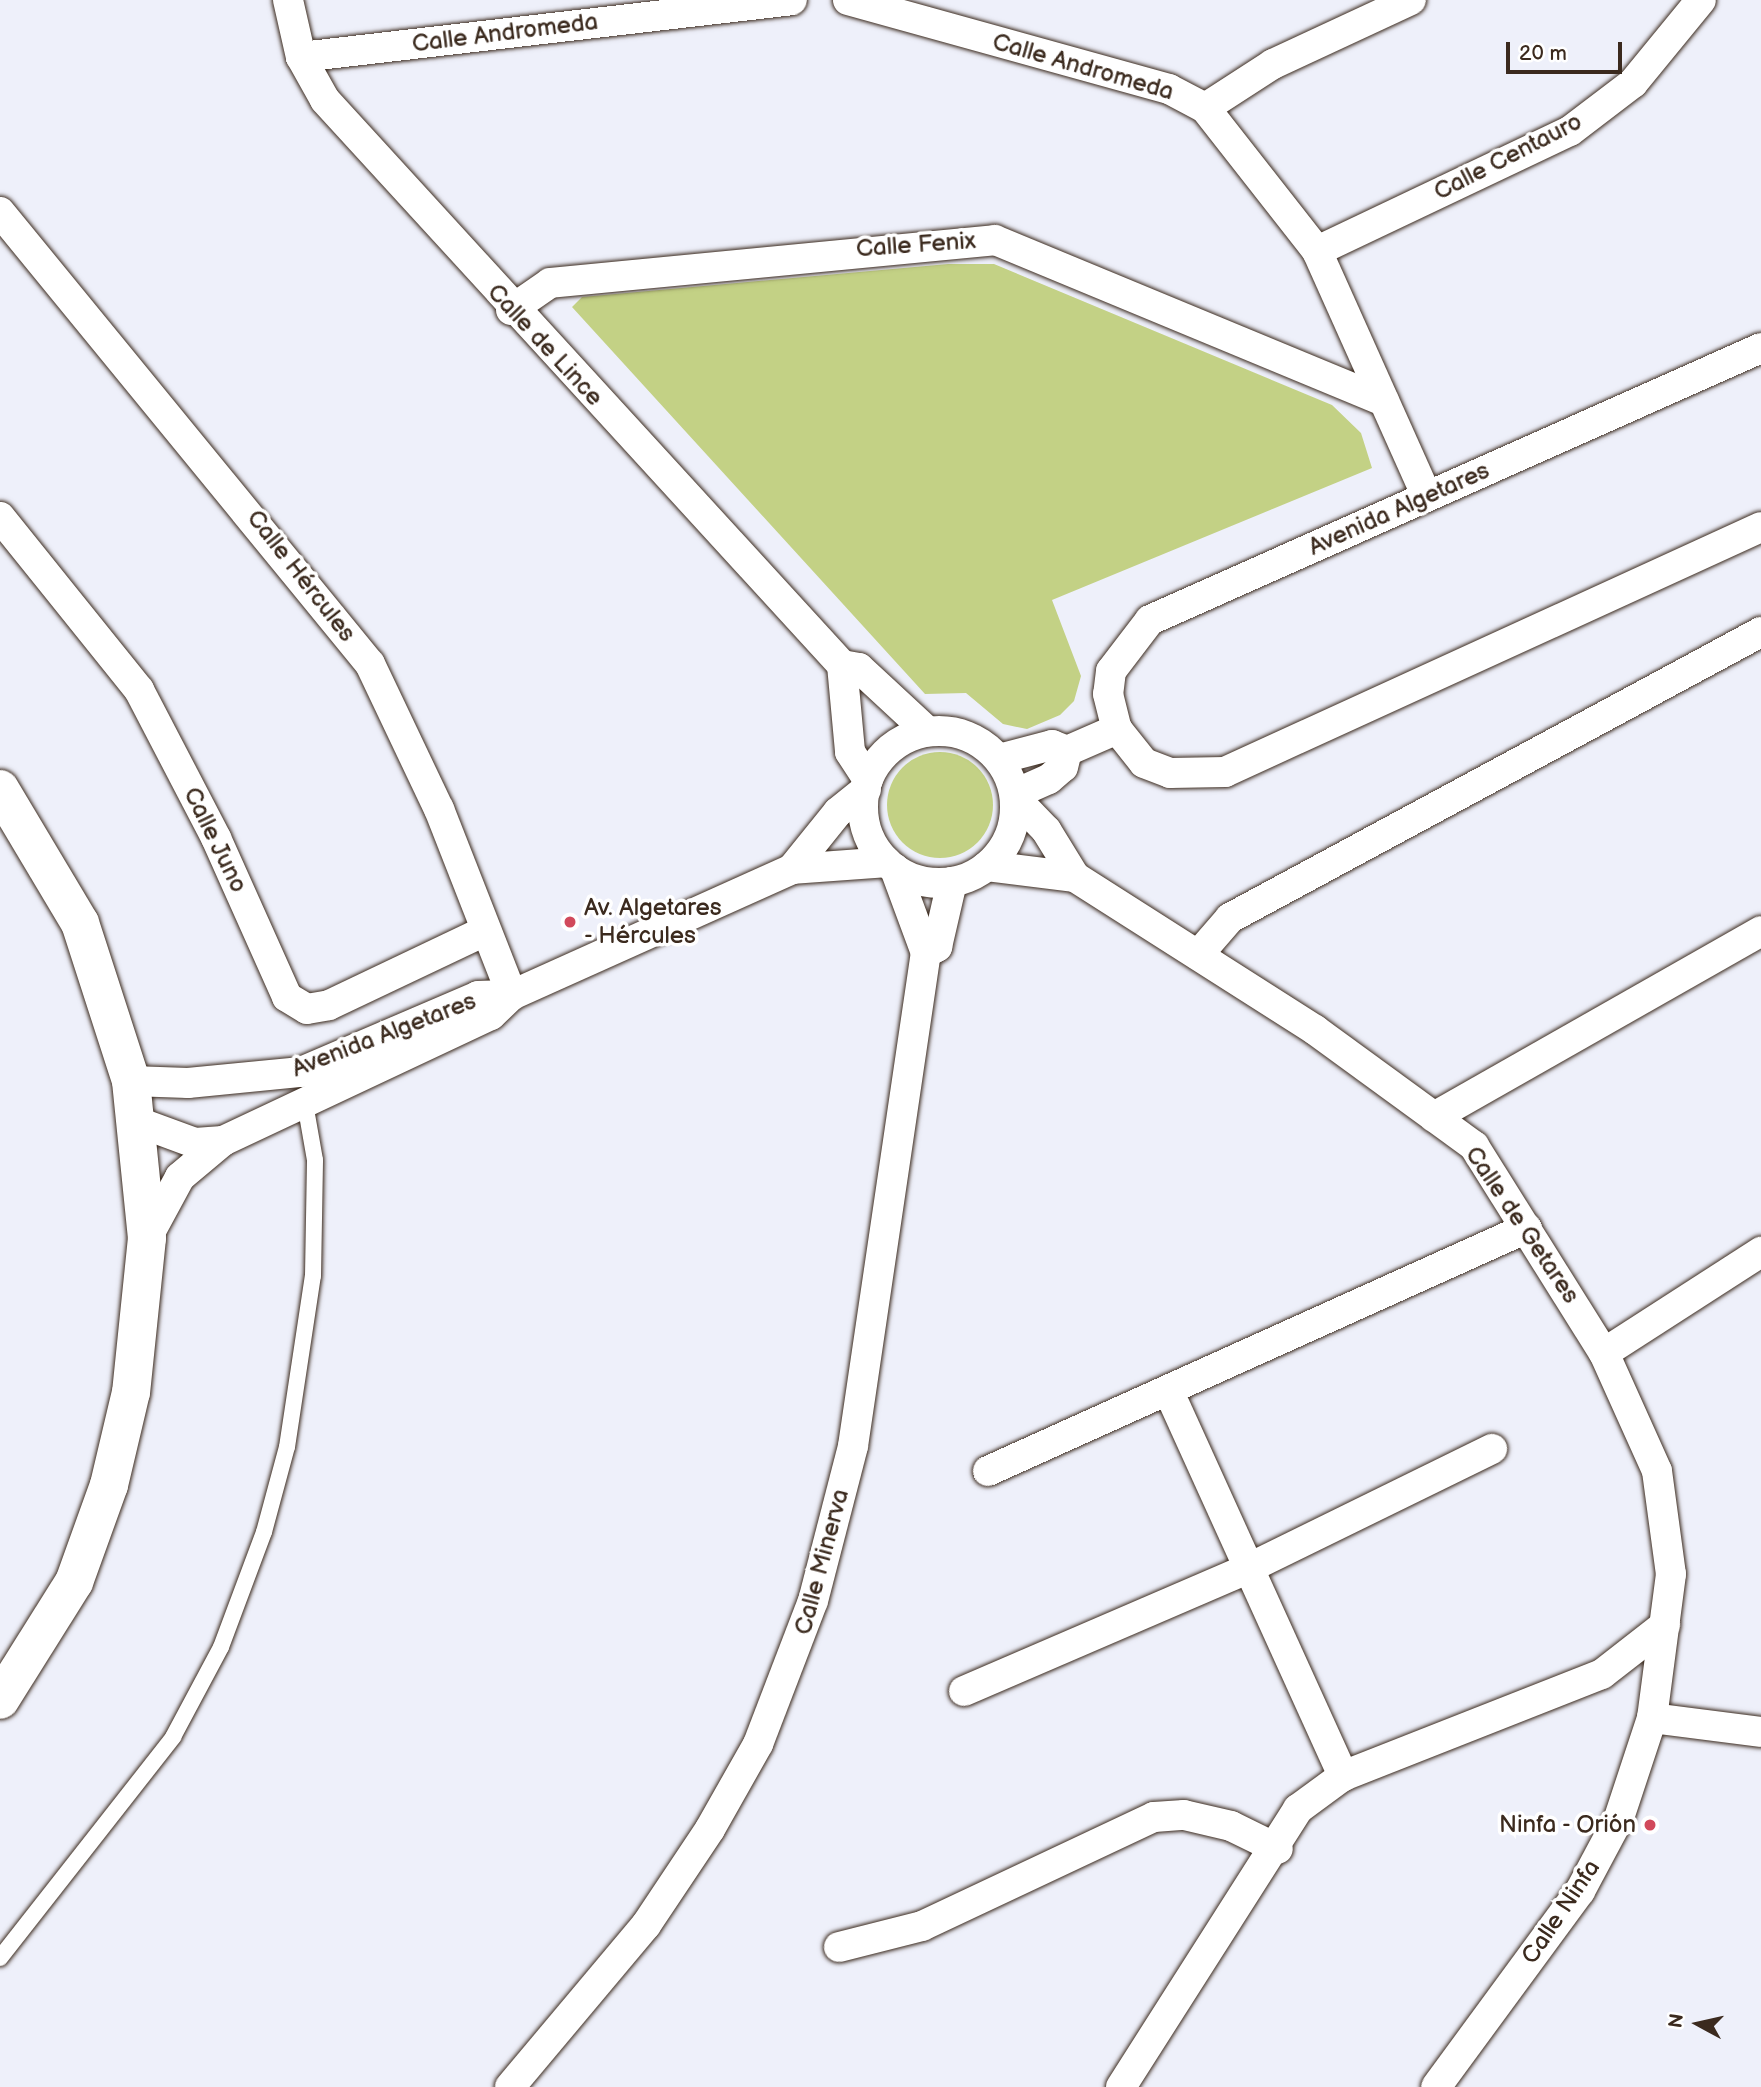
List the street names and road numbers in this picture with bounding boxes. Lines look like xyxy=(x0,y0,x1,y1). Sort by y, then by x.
street label: Calle Andromeda xyxy=(410,7,600,59)
street label: Calle Andromeda xyxy=(989,27,1177,107)
street label: Calle Centauro xyxy=(1429,107,1587,207)
street label: Calle Fenix xyxy=(855,226,977,264)
street label: Calle de Lince xyxy=(481,278,609,412)
street label: Avenida Algetares xyxy=(1304,456,1494,562)
street label: Calle Hércules xyxy=(241,504,361,648)
street label: Calle Juno xyxy=(177,782,253,898)
street label: Avenida Algetares xyxy=(288,987,480,1083)
street label: Calle de Getares xyxy=(1459,1141,1585,1309)
street label: Calle Minerva xyxy=(789,1486,855,1638)
street label: Calle Ninfa xyxy=(1516,1854,1606,1970)

